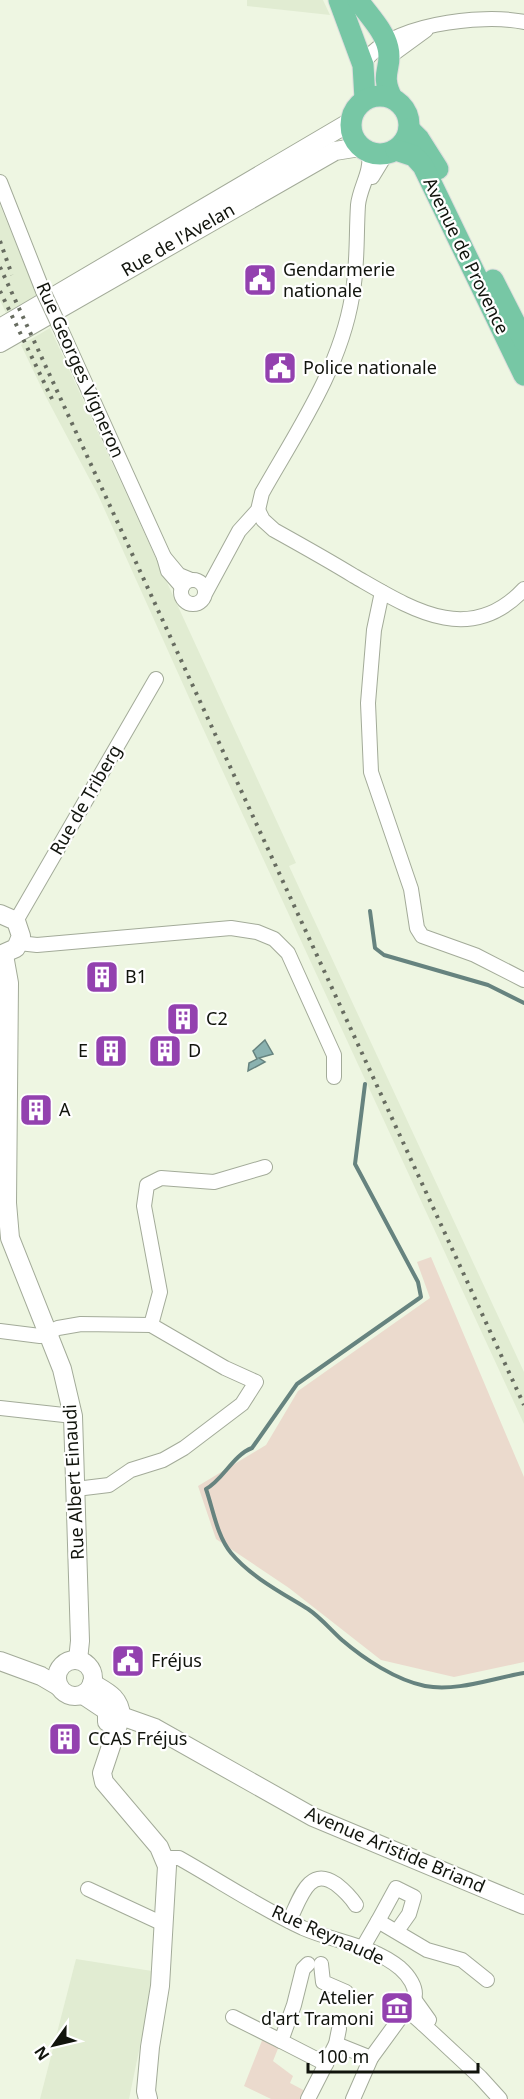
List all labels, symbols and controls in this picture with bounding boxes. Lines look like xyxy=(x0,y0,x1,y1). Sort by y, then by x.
street label: Avenue de Provence xyxy=(419,173,515,338)
street label: Rue de l'Avelan xyxy=(116,197,239,281)
place label: Gendarmerie nationale xyxy=(283,257,395,302)
public building icon: Gendarmerie nationale xyxy=(242,262,278,298)
street label: Rue Georges Vigneron xyxy=(31,278,131,461)
public building icon: Police nationale xyxy=(262,350,298,386)
place label: Police nationale xyxy=(303,355,437,379)
street label: Rue de Triberg xyxy=(44,740,126,859)
building icon: B1 xyxy=(84,959,120,995)
place label: B1 xyxy=(125,964,147,988)
building icon: C2 xyxy=(165,1001,201,1037)
place label: C2 xyxy=(206,1006,228,1030)
building icon: E xyxy=(93,1033,129,1069)
building icon: D xyxy=(147,1033,183,1069)
place label: E xyxy=(78,1038,88,1062)
place label: D xyxy=(188,1038,201,1062)
building icon: A xyxy=(18,1092,54,1128)
place label: A xyxy=(59,1097,71,1121)
street label: Rue Albert Einaudi xyxy=(57,1404,89,1560)
public building icon: Fréjus xyxy=(110,1643,146,1679)
place label: Fréjus xyxy=(151,1648,202,1672)
building icon: CCAS Fréjus xyxy=(47,1721,83,1757)
place label: CCAS Fréjus xyxy=(88,1726,187,1750)
street label: Avenue Aristide Briand xyxy=(302,1800,489,1898)
street label: Rue Reynaude xyxy=(268,1899,389,1970)
place label: Atelier d'art Tramoni xyxy=(261,1985,375,2030)
museum icon: Atelier d'art Tramoni xyxy=(379,1990,415,2026)
north arrow xyxy=(24,2015,84,2075)
scale bar xyxy=(308,2036,478,2074)
text: N xyxy=(29,2042,54,2065)
text: 100 m xyxy=(317,2044,369,2068)

